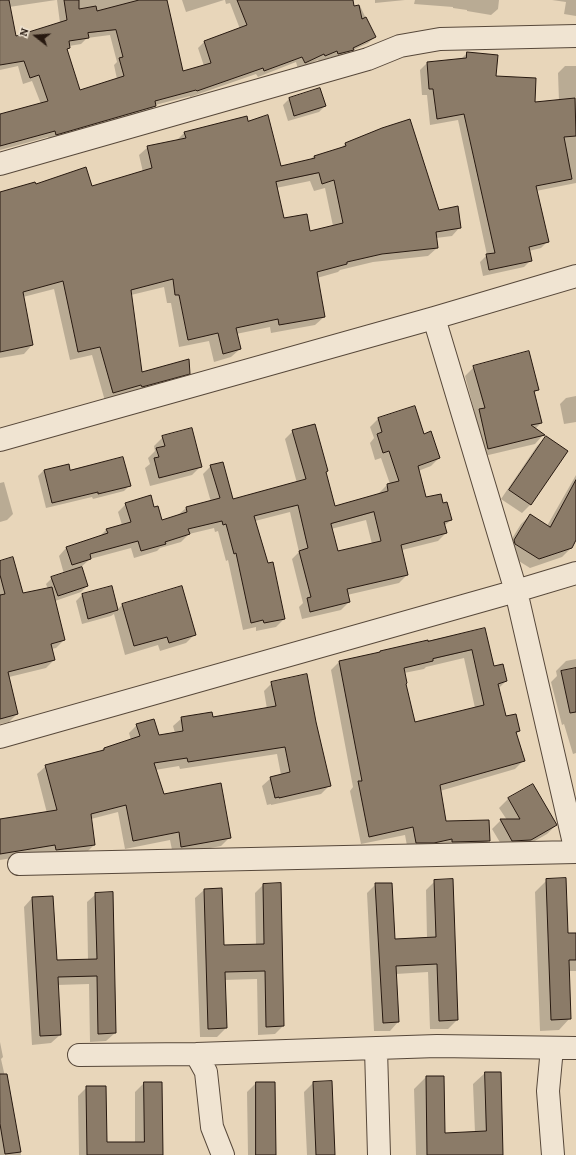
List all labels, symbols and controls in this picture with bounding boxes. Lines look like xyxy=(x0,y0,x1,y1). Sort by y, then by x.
north arrow xyxy=(16,16,56,56)
text: N xyxy=(16,26,32,38)

